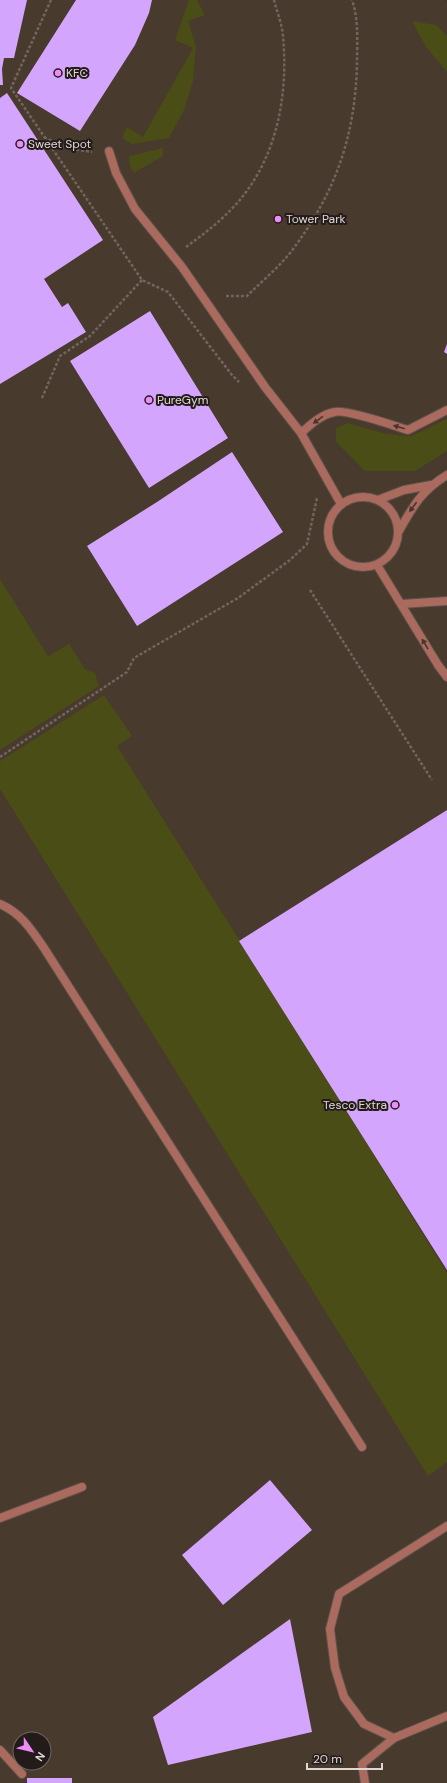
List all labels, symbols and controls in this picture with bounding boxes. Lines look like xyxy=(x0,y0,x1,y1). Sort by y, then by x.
place label: KFC xyxy=(66,65,88,81)
marker: KFC xyxy=(53,68,63,78)
place label: Sweet Spot xyxy=(28,136,92,152)
marker: Sweet Spot xyxy=(15,139,25,149)
place label: Tower Park xyxy=(286,211,346,227)
marker: Tower Park xyxy=(273,214,283,224)
place label: PureGym xyxy=(157,392,208,408)
marker: PureGym xyxy=(144,395,154,405)
one-way arrow xyxy=(312,416,323,424)
one-way arrow xyxy=(393,424,405,430)
one-way arrow xyxy=(409,501,417,512)
one-way arrow xyxy=(422,638,429,650)
place label: Tesco Extra xyxy=(323,1097,387,1113)
marker: Tesco Extra xyxy=(390,1100,400,1110)
north arrow xyxy=(12,1731,52,1771)
scale bar xyxy=(307,1745,382,1771)
text: N xyxy=(32,1749,48,1764)
text: 20 m xyxy=(313,1751,342,1767)

